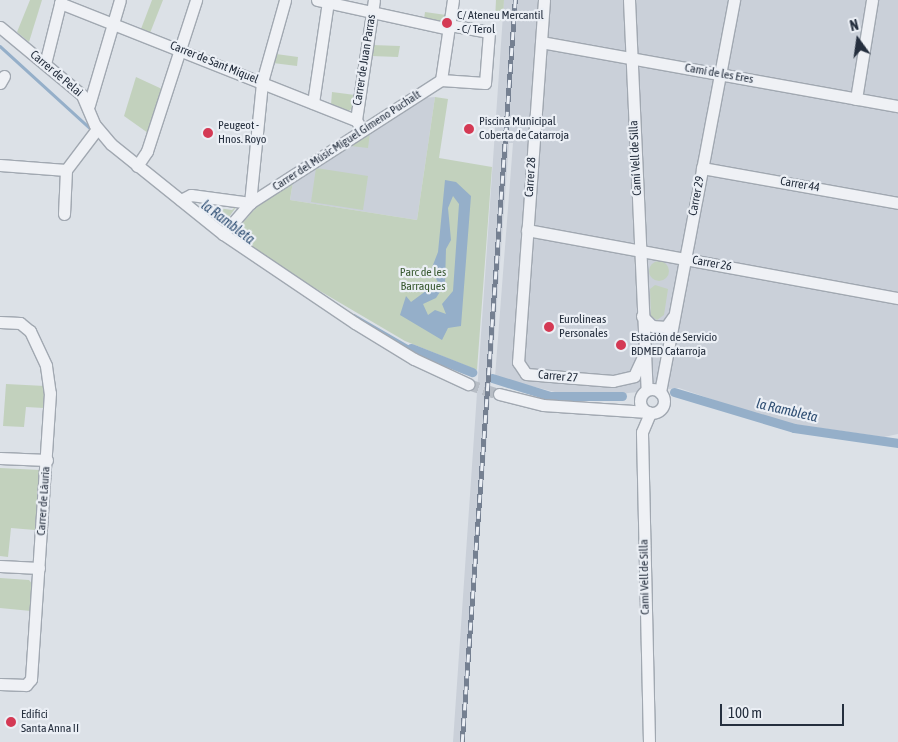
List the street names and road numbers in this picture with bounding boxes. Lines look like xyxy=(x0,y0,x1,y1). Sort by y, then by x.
street label: Carrer de Juan Parras xyxy=(351,13,379,107)
street label: Carrer de Sant Miquel xyxy=(168,39,260,87)
street label: Carrer de Pelai xyxy=(27,48,85,100)
street label: Camí de les Eres xyxy=(684,61,754,87)
street label: Carrer del Músic Miguel Gimeno Puchalt xyxy=(270,88,424,194)
street label: Camí Vell de Silla xyxy=(627,120,645,196)
street label: Carrer 28 xyxy=(522,157,540,197)
street label: Carrer 44 xyxy=(779,174,821,196)
street label: Carrer 29 xyxy=(686,175,708,217)
street label: Carrer 26 xyxy=(691,253,733,275)
street label: Carrer 27 xyxy=(537,368,579,386)
street label: Carrer de Làuria xyxy=(34,466,54,536)
street label: Camí Vell de Silla xyxy=(637,539,653,615)

